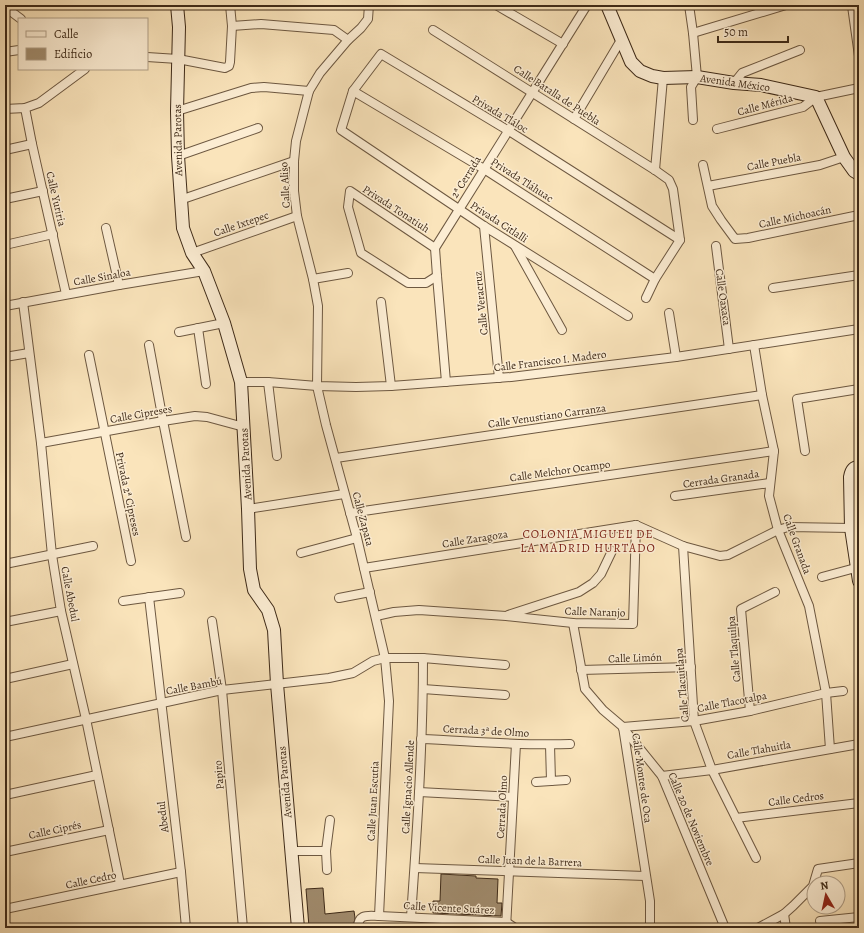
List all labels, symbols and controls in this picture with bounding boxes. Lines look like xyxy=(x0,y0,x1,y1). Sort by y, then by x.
legend xyxy=(18,18,148,70)
scale bar xyxy=(718,18,788,44)
text: 50 m xyxy=(724,24,748,40)
text: Calle xyxy=(54,26,78,42)
text: Edificio xyxy=(54,46,92,62)
street label: Calle Batalla de Puebla xyxy=(511,61,604,129)
street label: Avenida México xyxy=(698,71,771,95)
street label: Calle Mérida xyxy=(736,90,795,120)
street label: Privada Tláloc xyxy=(469,91,531,137)
street label: Avenida Parotas xyxy=(170,104,186,177)
street label: Calle Puebla xyxy=(746,149,803,175)
street label: 2ª Cerrada xyxy=(447,152,485,201)
street label: Privada Tláhuac xyxy=(488,154,556,206)
street label: Calle Aliso xyxy=(276,161,294,209)
street label: Calle Yuriria xyxy=(42,170,70,229)
street label: Privada Tonatiuh xyxy=(360,182,432,236)
street label: Privada Citlalli xyxy=(467,198,531,246)
street label: Calle Michoacán xyxy=(757,202,833,232)
street label: Calle Ixtepec xyxy=(211,207,271,240)
street label: Calle Sinaloa xyxy=(72,264,133,289)
street label: Calle Oaxaca xyxy=(712,268,735,327)
street label: Calle Veracruz xyxy=(470,270,492,336)
street label: Calle Francisco I. Madero xyxy=(493,347,608,375)
street label: Calle Venustiano Carranza xyxy=(487,400,608,432)
street label: Calle Cipreses xyxy=(109,401,173,427)
street label: Avenida Parotas xyxy=(237,428,255,501)
street label: Privada 2ª Cipreses xyxy=(112,451,144,537)
street label: Calle Melchor Ocampo xyxy=(509,456,612,485)
street label: Cerrada Granada xyxy=(682,466,761,492)
street label: Calle Zapata xyxy=(349,490,378,549)
street label: Calle Granada xyxy=(779,512,815,577)
street label: Calle Zaragoza xyxy=(441,526,510,552)
district label: COLONIA MIGUEL DE LA MADRID HURTADO xyxy=(520,526,656,556)
street label: Calle Abedul xyxy=(57,565,83,623)
street label: Calle Naranjo xyxy=(564,603,626,621)
street label: Calle Tlaquilpa xyxy=(724,614,744,683)
street label: Calle Tlacuitlapa xyxy=(671,646,693,723)
street label: Calle Limón xyxy=(608,650,662,666)
street label: Calle Bambú xyxy=(165,673,223,699)
street label: Calle Tlacotalpa xyxy=(696,688,769,716)
street label: Cerrada 3ª de Olmo xyxy=(442,721,530,741)
street label: Calle Montes de Oca xyxy=(628,732,656,825)
street label: Calle Tlahuitla xyxy=(726,737,793,763)
street label: Calle Ignacio Allende xyxy=(398,740,418,834)
street label: Avenida Parotas xyxy=(274,746,296,819)
street label: Papiro xyxy=(210,759,228,790)
street label: Calle Juan Escutia xyxy=(363,760,383,842)
street label: Calle 20 de Noviembre xyxy=(664,770,718,868)
street label: Cerrada Olmo xyxy=(493,775,511,839)
street label: Calle Cedros xyxy=(767,788,825,810)
street label: Abedul xyxy=(154,800,172,834)
street label: Calle Ciprés xyxy=(27,817,83,843)
street label: Calle Juan de la Barrera xyxy=(478,852,583,870)
street label: Calle Cedro xyxy=(64,867,118,893)
north arrow xyxy=(806,875,846,915)
text: N xyxy=(819,878,830,894)
street label: Calle Vicente Suárez xyxy=(403,898,495,918)

